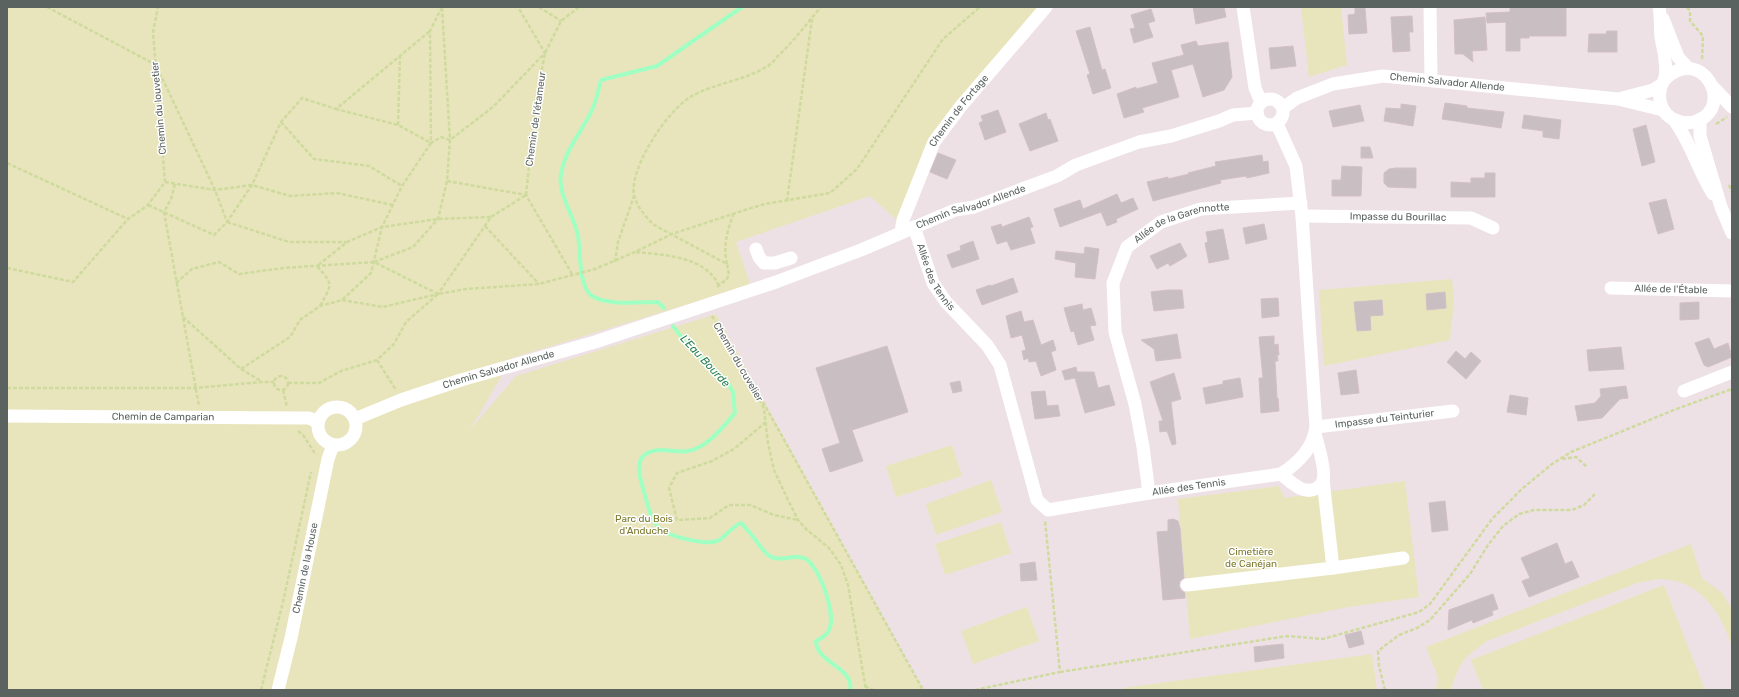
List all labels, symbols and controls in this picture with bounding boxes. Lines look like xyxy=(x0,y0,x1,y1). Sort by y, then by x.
street label: Chemin du louvetier xyxy=(149,61,169,155)
street label: Chemin de l'étameur xyxy=(523,71,549,167)
street label: Chemin Salvador Allende xyxy=(1389,71,1506,94)
street label: Chemin de Fortage xyxy=(927,72,991,148)
street label: Chemin Salvador Allende xyxy=(914,182,1028,232)
street label: Allée de la Garennotte xyxy=(1132,201,1230,246)
street label: Impasse du Bourillac xyxy=(1350,211,1447,224)
street label: Allée des Tennis xyxy=(914,242,957,313)
street label: Allée de l'Étable xyxy=(1634,283,1708,296)
street label: Chemin du cuvelier xyxy=(710,320,766,404)
water label: L'Eau Bourde xyxy=(677,332,733,390)
street label: Chemin Salvador Allende xyxy=(441,348,556,392)
street label: Impasse du Teinturier xyxy=(1334,407,1435,431)
street label: Chemin de Camparian xyxy=(112,411,214,423)
street label: Allée des Tennis xyxy=(1151,476,1226,498)
park label: Parc du Bois d'Anduche xyxy=(615,513,673,537)
street label: Chemin de la House xyxy=(290,521,321,614)
park label: Cimetière de Canéjan xyxy=(1225,546,1277,570)

